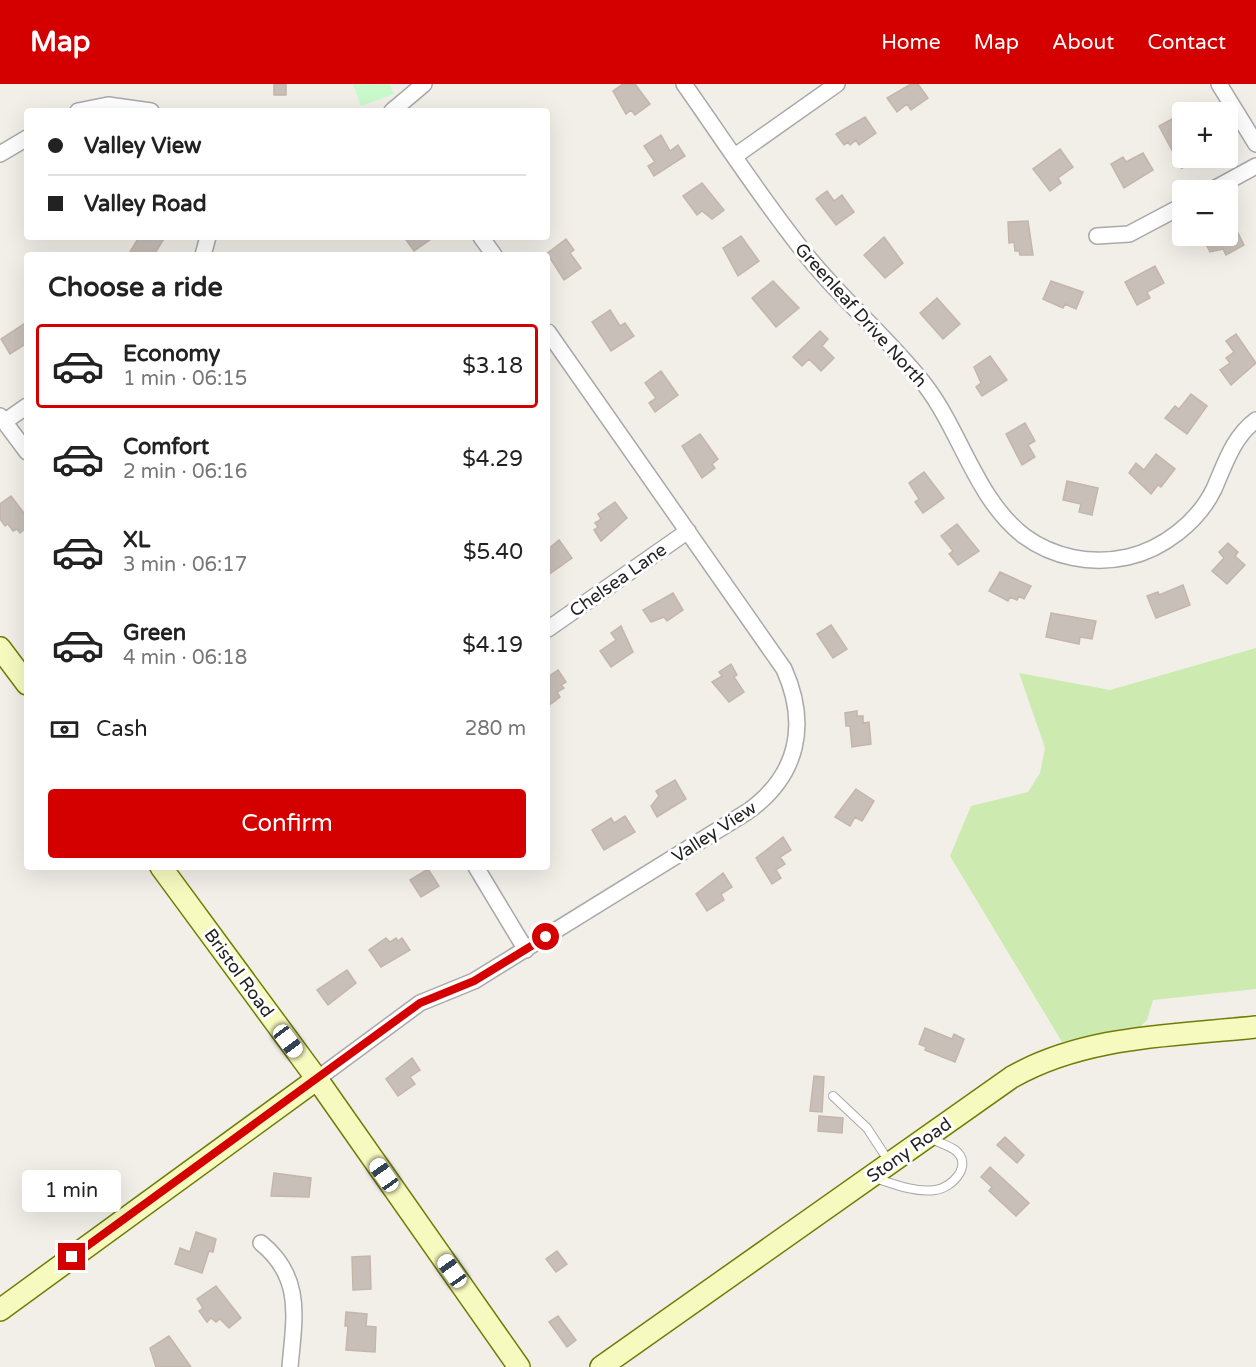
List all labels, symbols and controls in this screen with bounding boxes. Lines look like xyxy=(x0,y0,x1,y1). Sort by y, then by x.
text: Map xyxy=(30,25,90,59)
text: Home xyxy=(881,30,941,55)
text: Map xyxy=(974,30,1019,55)
text: About xyxy=(1052,30,1114,55)
text: Contact xyxy=(1147,30,1226,55)
map controls xyxy=(1172,102,1238,246)
button: + xyxy=(1172,102,1238,168)
text: Valley View xyxy=(84,133,202,159)
button: − xyxy=(1172,180,1238,246)
text: Valley Road xyxy=(84,191,207,217)
street label: Greenleaf Drive North xyxy=(790,238,932,392)
text: Choose a ride xyxy=(48,271,223,304)
icon: car xyxy=(51,339,105,393)
text: Economy xyxy=(123,341,220,367)
text: $3.18 xyxy=(462,353,523,379)
text: 1 min · 06:15 xyxy=(123,367,247,391)
icon: car xyxy=(51,432,105,486)
text: Comfort xyxy=(123,434,209,460)
text: $4.29 xyxy=(462,446,523,472)
text: 2 min · 06:16 xyxy=(123,460,247,484)
icon: car xyxy=(51,525,105,579)
text: XL xyxy=(123,527,150,553)
street label: Chelsea Lane xyxy=(565,538,671,622)
text: $5.40 xyxy=(463,539,523,565)
text: 3 min · 06:17 xyxy=(123,553,247,577)
icon: car xyxy=(51,618,105,672)
text: Green xyxy=(123,620,186,646)
text: $4.19 xyxy=(462,632,523,658)
text: 4 min · 06:18 xyxy=(123,646,247,670)
icon: cash xyxy=(48,713,81,746)
text: Cash xyxy=(96,716,148,742)
text: 280 m xyxy=(465,717,526,741)
button: Confirm xyxy=(48,789,526,858)
street label: Valley View xyxy=(668,797,760,867)
route start xyxy=(532,923,559,950)
street label: Bristol Road xyxy=(199,924,279,1022)
car xyxy=(270,1021,306,1061)
street label: Stony Road xyxy=(862,1113,956,1187)
car xyxy=(366,1155,402,1195)
callout: 1 min xyxy=(22,1170,122,1212)
text: 1 min xyxy=(45,1179,98,1203)
route end xyxy=(58,1243,85,1270)
car xyxy=(434,1251,470,1291)

